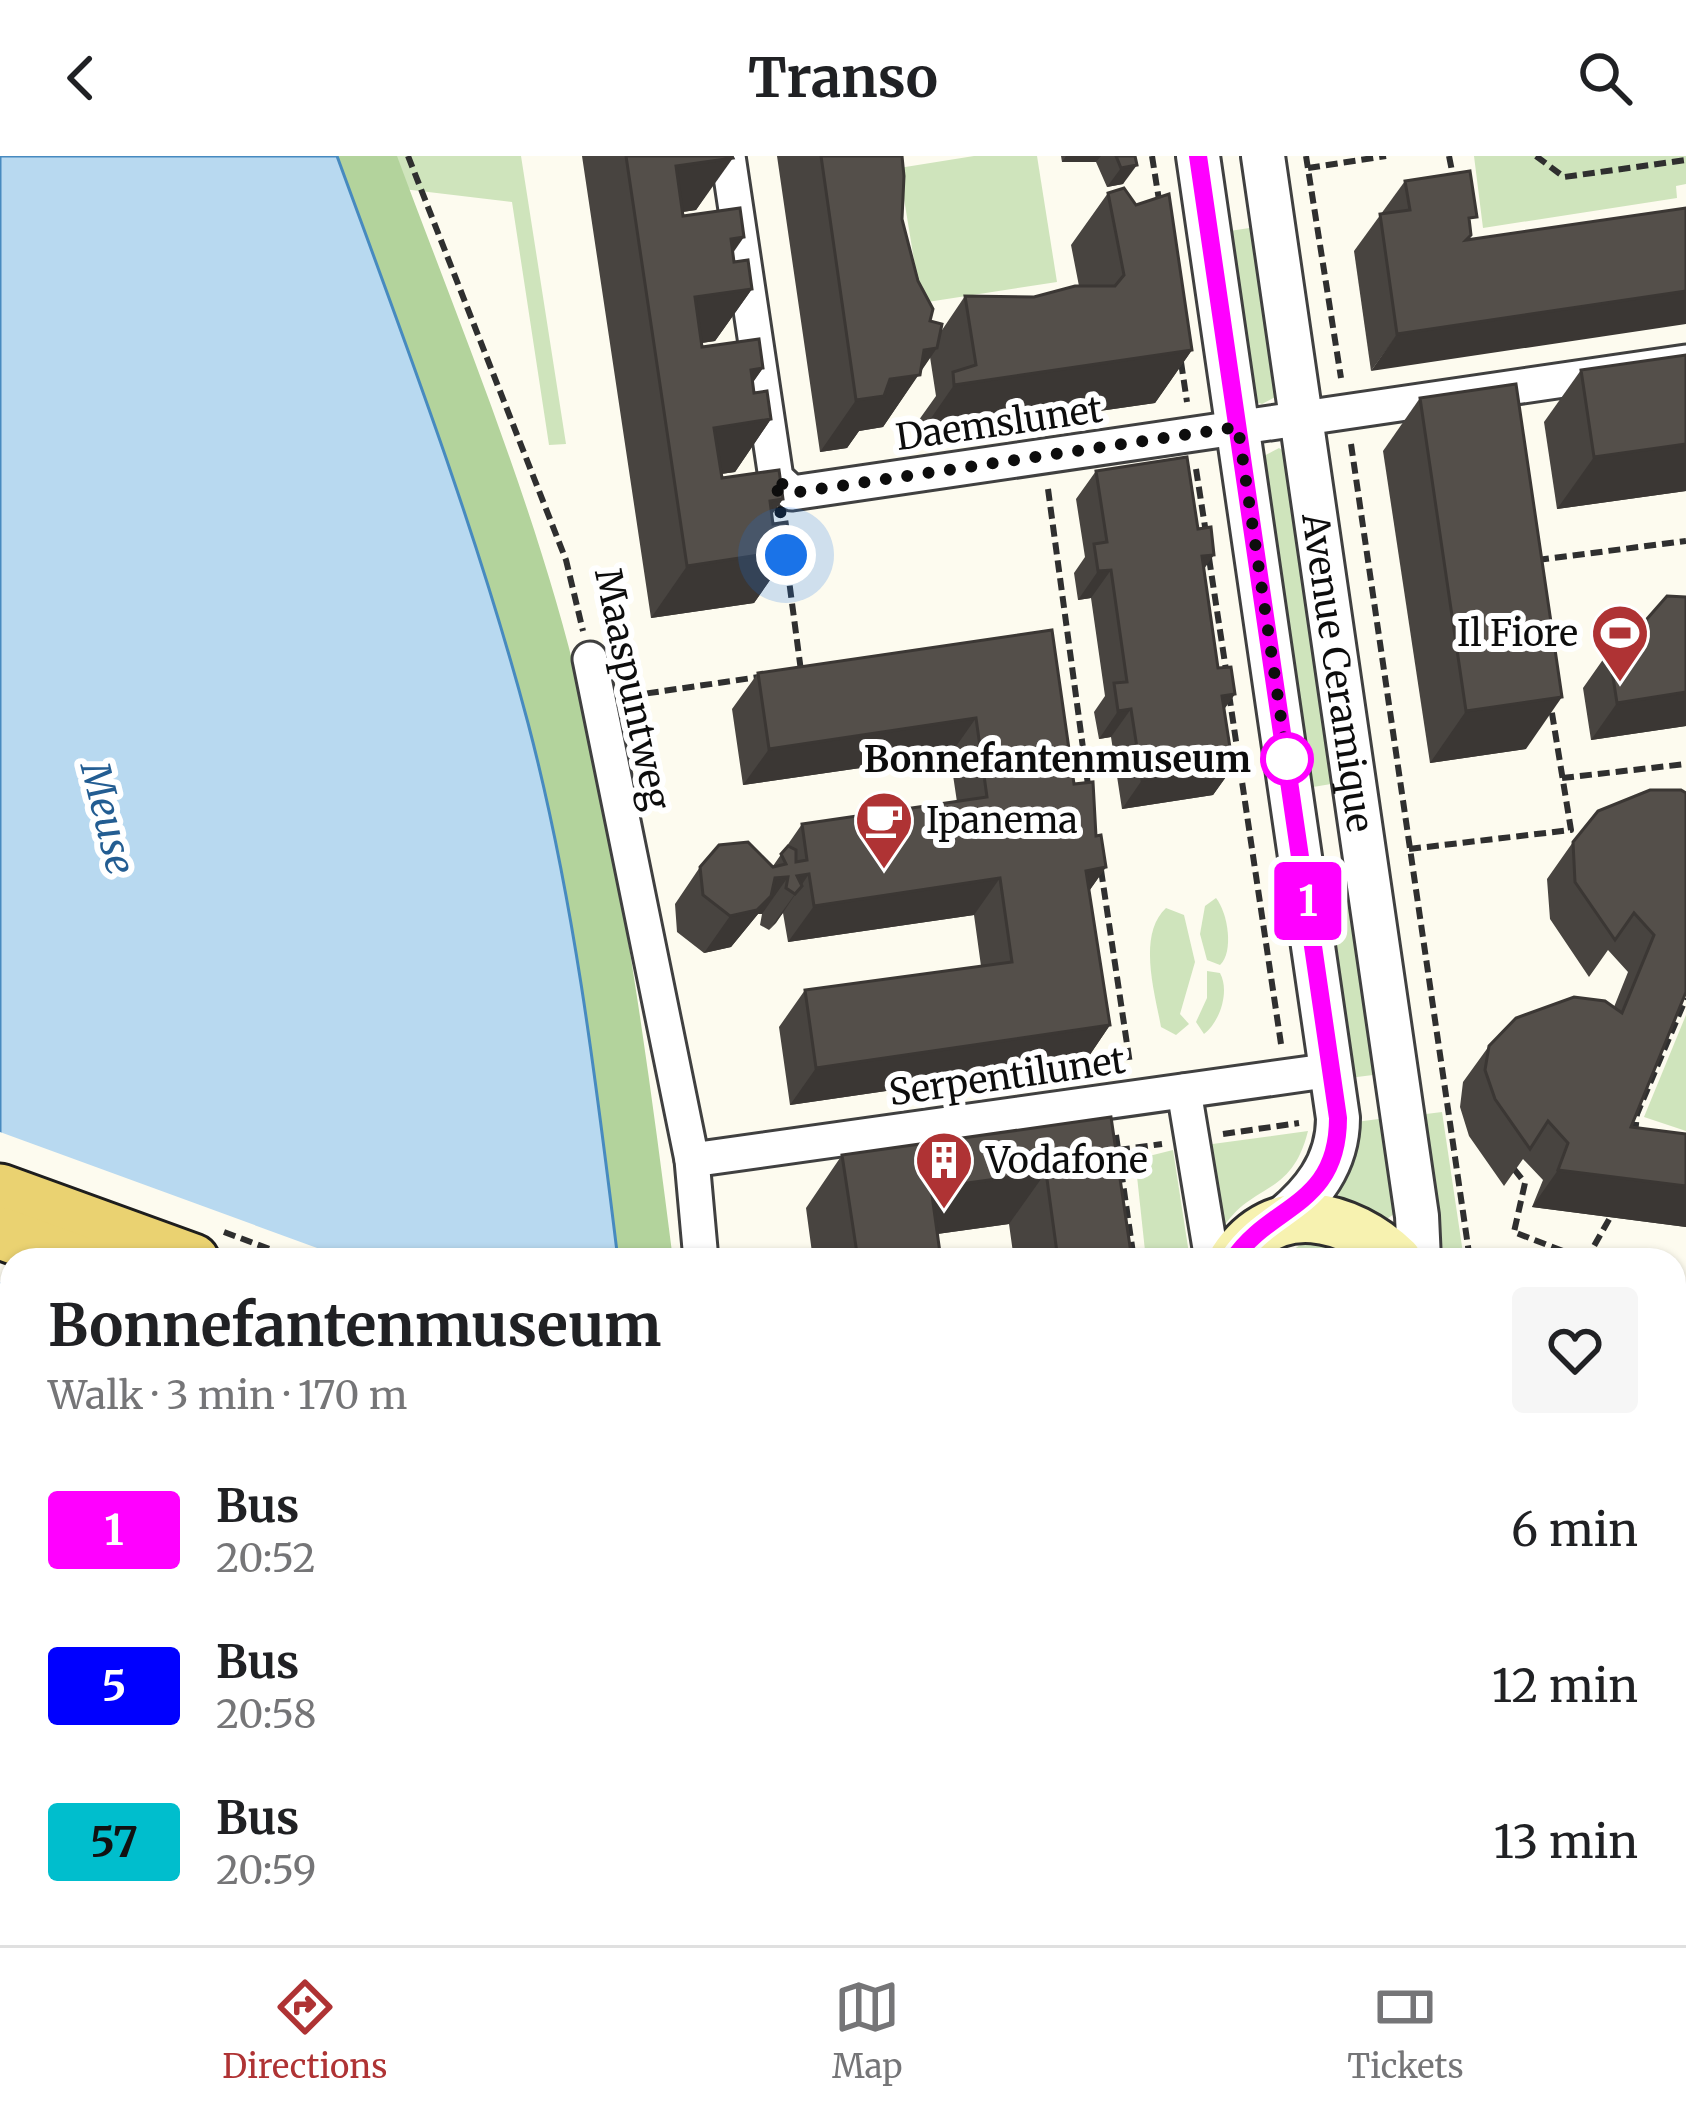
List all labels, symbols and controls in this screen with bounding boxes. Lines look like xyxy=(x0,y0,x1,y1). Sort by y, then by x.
text: Transo xyxy=(748,44,938,112)
icon: back xyxy=(48,45,114,111)
icon: search xyxy=(1572,45,1638,111)
street label: Daemslunet xyxy=(893,387,1105,460)
street label: Avenue Ceramique xyxy=(1292,509,1383,835)
your location xyxy=(756,525,816,585)
street label: Maaspuntweg xyxy=(585,564,680,814)
sports icon: Il Fiore xyxy=(1589,602,1651,684)
place label: Il Fiore xyxy=(1457,611,1578,656)
marker: Bonnefantenmuseum xyxy=(1262,734,1312,784)
place label: Bonnefantenmuseum xyxy=(864,737,1251,782)
water label: Meuse xyxy=(69,755,145,880)
cafe icon: Ipanema xyxy=(853,789,915,871)
place label: Ipanema xyxy=(926,798,1078,843)
line badge: 1 xyxy=(1269,862,1347,940)
text: 1 xyxy=(1298,875,1318,927)
street label: Serpentilunet xyxy=(886,1038,1128,1115)
building icon: Vodafone xyxy=(913,1129,975,1211)
place label: Vodafone xyxy=(985,1138,1148,1183)
button: heart xyxy=(1512,1287,1638,1413)
text: Bonnefantenmuseum xyxy=(48,1290,661,1362)
text: Walk · 3 min · 170 m xyxy=(48,1371,408,1420)
text: Bus xyxy=(216,1478,299,1534)
text: 6 min xyxy=(1511,1502,1638,1558)
text: 1 xyxy=(104,1504,124,1556)
text: 20:52 xyxy=(216,1534,316,1583)
text: Bus xyxy=(216,1634,299,1690)
text: 12 min xyxy=(1492,1658,1638,1714)
text: 5 xyxy=(102,1660,126,1712)
text: 20:58 xyxy=(216,1690,317,1739)
text: Bus xyxy=(216,1790,299,1846)
text: 13 min xyxy=(1493,1814,1638,1870)
text: 57 xyxy=(90,1816,138,1868)
text: 20:59 xyxy=(216,1846,316,1895)
tab: Directions xyxy=(222,1974,387,2087)
tab: Map xyxy=(832,1974,902,2087)
tab: Tickets xyxy=(1347,1974,1464,2087)

